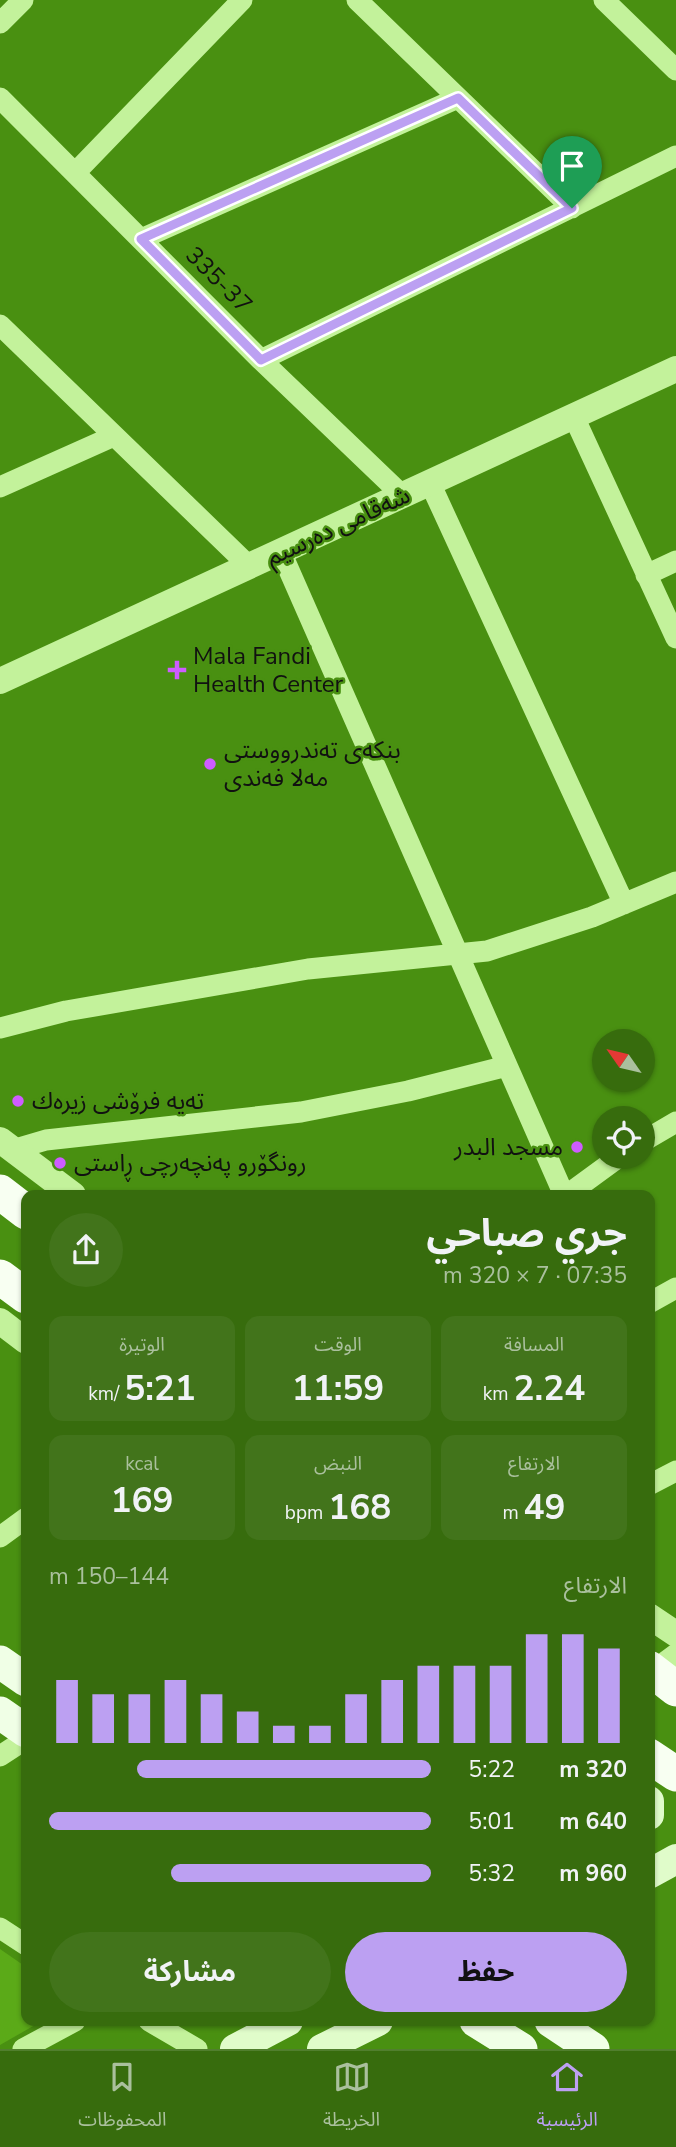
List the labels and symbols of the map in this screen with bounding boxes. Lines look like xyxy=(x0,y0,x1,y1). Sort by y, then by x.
pin xyxy=(542,136,602,208)
street label: 335-37 xyxy=(179,240,259,320)
street label: شەقامی دەرسیم xyxy=(261,479,415,574)
place label: Mala Fandi Health Center xyxy=(193,640,344,700)
marker: Mala Fandi Health Center xyxy=(167,660,187,680)
place label: بنکەی تەندرووستی مەلا فەندی xyxy=(224,734,401,794)
marker: بنکەی تەندرووستی مەلا فەندی xyxy=(202,756,218,772)
north arrow xyxy=(592,1029,654,1092)
place label: تەیە فرۆشی زیرەك xyxy=(32,1085,204,1117)
marker: تەیە فرۆشی زیرەك xyxy=(10,1093,26,1109)
place label: مسجد البدر xyxy=(453,1131,563,1163)
marker: مسجد البدر xyxy=(569,1139,585,1155)
place label: رونگۆرو پەنچەرچی ڕاستی xyxy=(74,1147,307,1183)
marker: رونگۆرو پەنچەرچی ڕاستی xyxy=(52,1155,68,1171)

